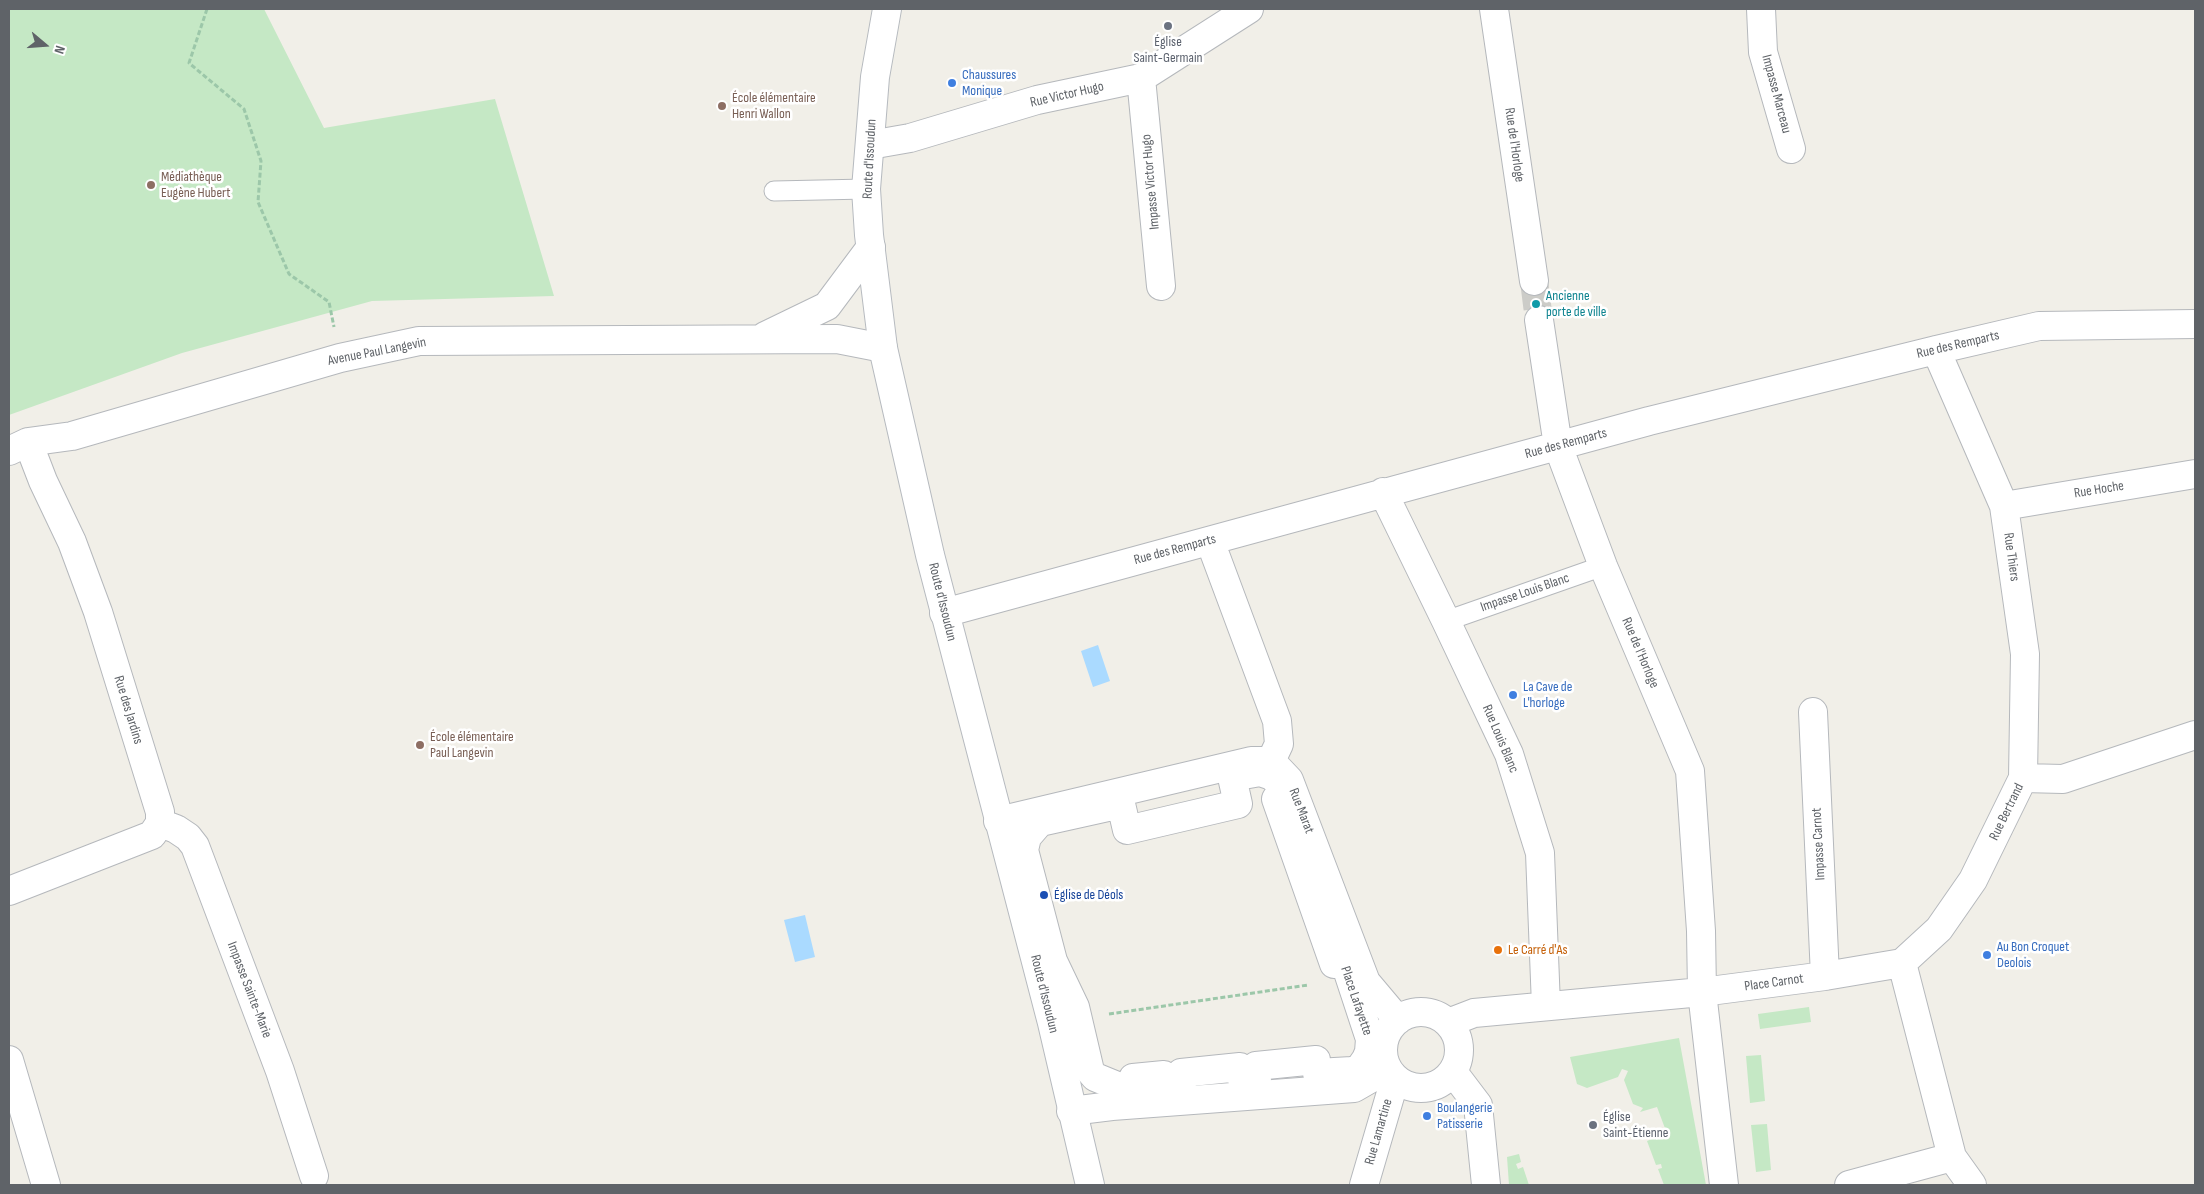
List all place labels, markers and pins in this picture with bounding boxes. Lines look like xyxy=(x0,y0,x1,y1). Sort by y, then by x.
marker: Église Saint-Germain xyxy=(1162,20,1174,32)
place label: Église Saint-Germain xyxy=(1133,34,1203,66)
place label: Chaussures Monique xyxy=(962,67,1016,100)
marker: Chaussures Monique xyxy=(946,77,958,89)
place label: École élémentaire Henri Wallon xyxy=(732,90,816,122)
marker: École élémentaire Henri Wallon xyxy=(716,100,728,112)
place label: Médiathèque Eugène Hubert xyxy=(161,169,230,202)
marker: Médiathèque Eugène Hubert xyxy=(145,179,157,191)
place label: Ancienne porte de ville xyxy=(1546,288,1606,321)
marker: Ancienne porte de ville xyxy=(1530,298,1542,310)
place label: La Cave de L'horloge xyxy=(1523,679,1572,712)
marker: La Cave de L'horloge xyxy=(1507,689,1519,701)
place label: École élémentaire Paul Langevin xyxy=(430,729,514,762)
marker: École élémentaire Paul Langevin xyxy=(414,739,426,751)
place label: Église de Déols xyxy=(1054,887,1123,903)
marker: Église de Déols xyxy=(1038,889,1050,901)
place label: Au Bon Croquet Deolois xyxy=(1997,939,2069,972)
place label: Le Carré d'As xyxy=(1508,942,1568,958)
marker: Le Carré d'As xyxy=(1492,944,1504,956)
marker: Au Bon Croquet Deolois xyxy=(1981,949,1993,961)
place label: Boulangerie Patisserie xyxy=(1437,1100,1492,1132)
place label: Église Saint-Étienne xyxy=(1603,1109,1668,1142)
marker: Boulangerie Patisserie xyxy=(1421,1110,1433,1122)
marker: Église Saint-Étienne xyxy=(1587,1119,1599,1131)

